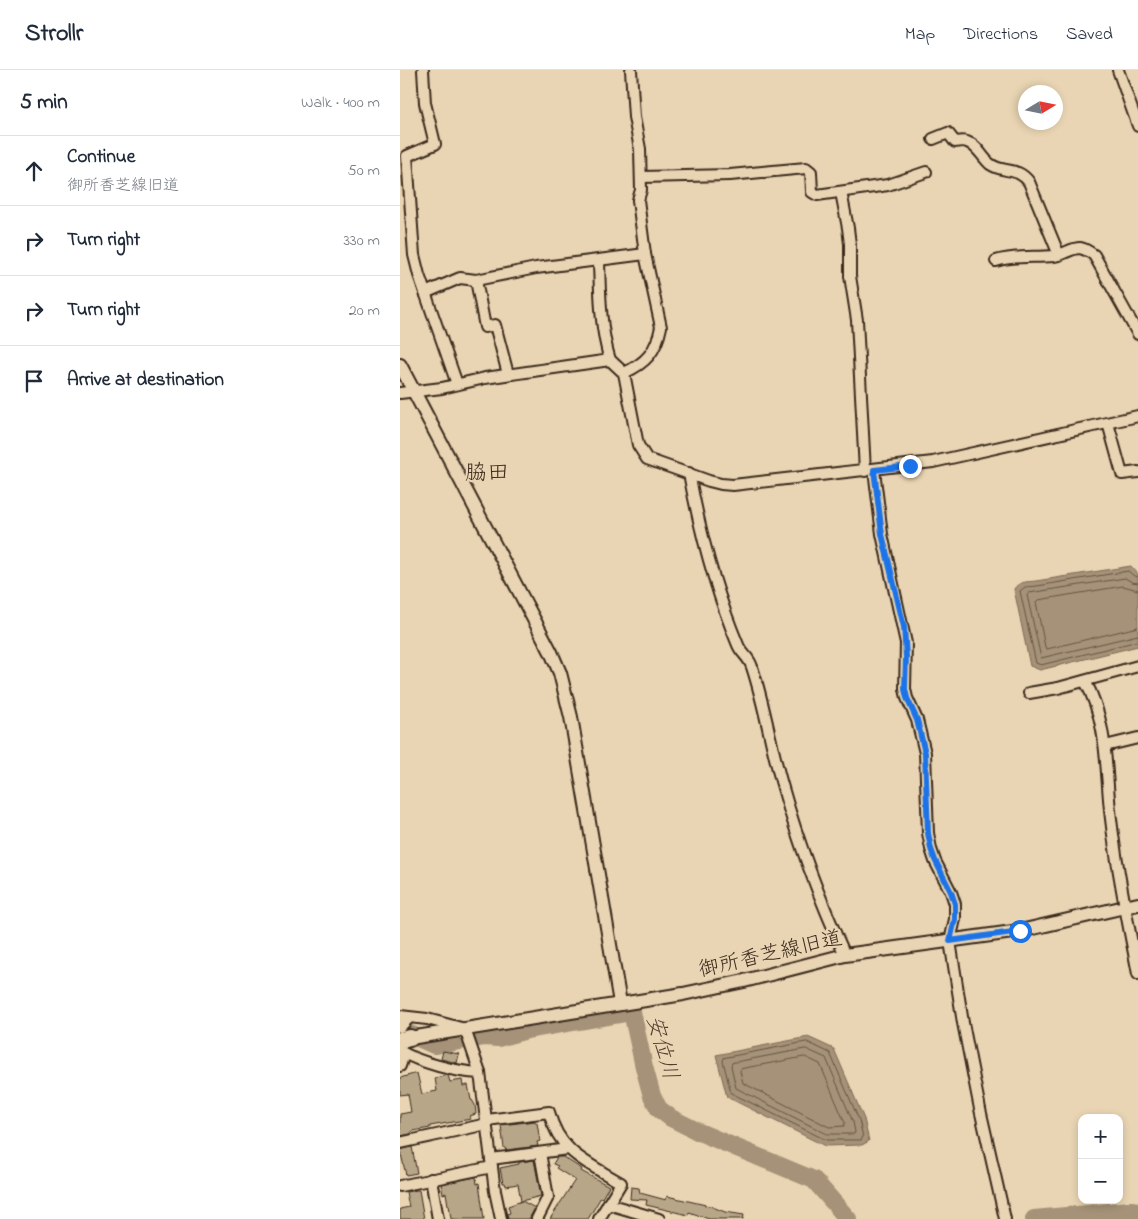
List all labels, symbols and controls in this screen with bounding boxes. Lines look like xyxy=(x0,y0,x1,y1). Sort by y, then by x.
text: Strollr xyxy=(25,17,83,52)
text: Map xyxy=(905,22,935,48)
text: Directions xyxy=(963,22,1038,48)
text: Saved xyxy=(1066,22,1113,48)
north arrow xyxy=(1018,85,1063,130)
text: 5 min xyxy=(20,88,68,118)
text: Walk · 400 m xyxy=(301,91,380,115)
text: Continue xyxy=(67,144,135,171)
icon: ahead xyxy=(20,157,48,185)
text: 50 m xyxy=(348,159,380,183)
text: 御所香芝線旧道 xyxy=(67,174,179,198)
icon: right xyxy=(20,227,48,255)
text: Turn right xyxy=(67,227,140,254)
text: 330 m xyxy=(343,229,380,253)
icon: right xyxy=(20,297,48,325)
text: Turn right xyxy=(67,297,140,324)
text: 20 m xyxy=(349,299,380,323)
icon: arrive xyxy=(20,367,48,395)
text: Arrive at destination xyxy=(67,367,224,394)
route end xyxy=(899,455,922,478)
district label: 脇田 xyxy=(465,458,509,490)
route start xyxy=(1009,920,1032,943)
street label: 御所香芝線旧道 xyxy=(695,924,845,986)
water label: 安位川 xyxy=(637,1012,686,1084)
map controls xyxy=(1078,1114,1123,1204)
button: + xyxy=(1078,1114,1123,1159)
button: − xyxy=(1078,1159,1123,1204)

